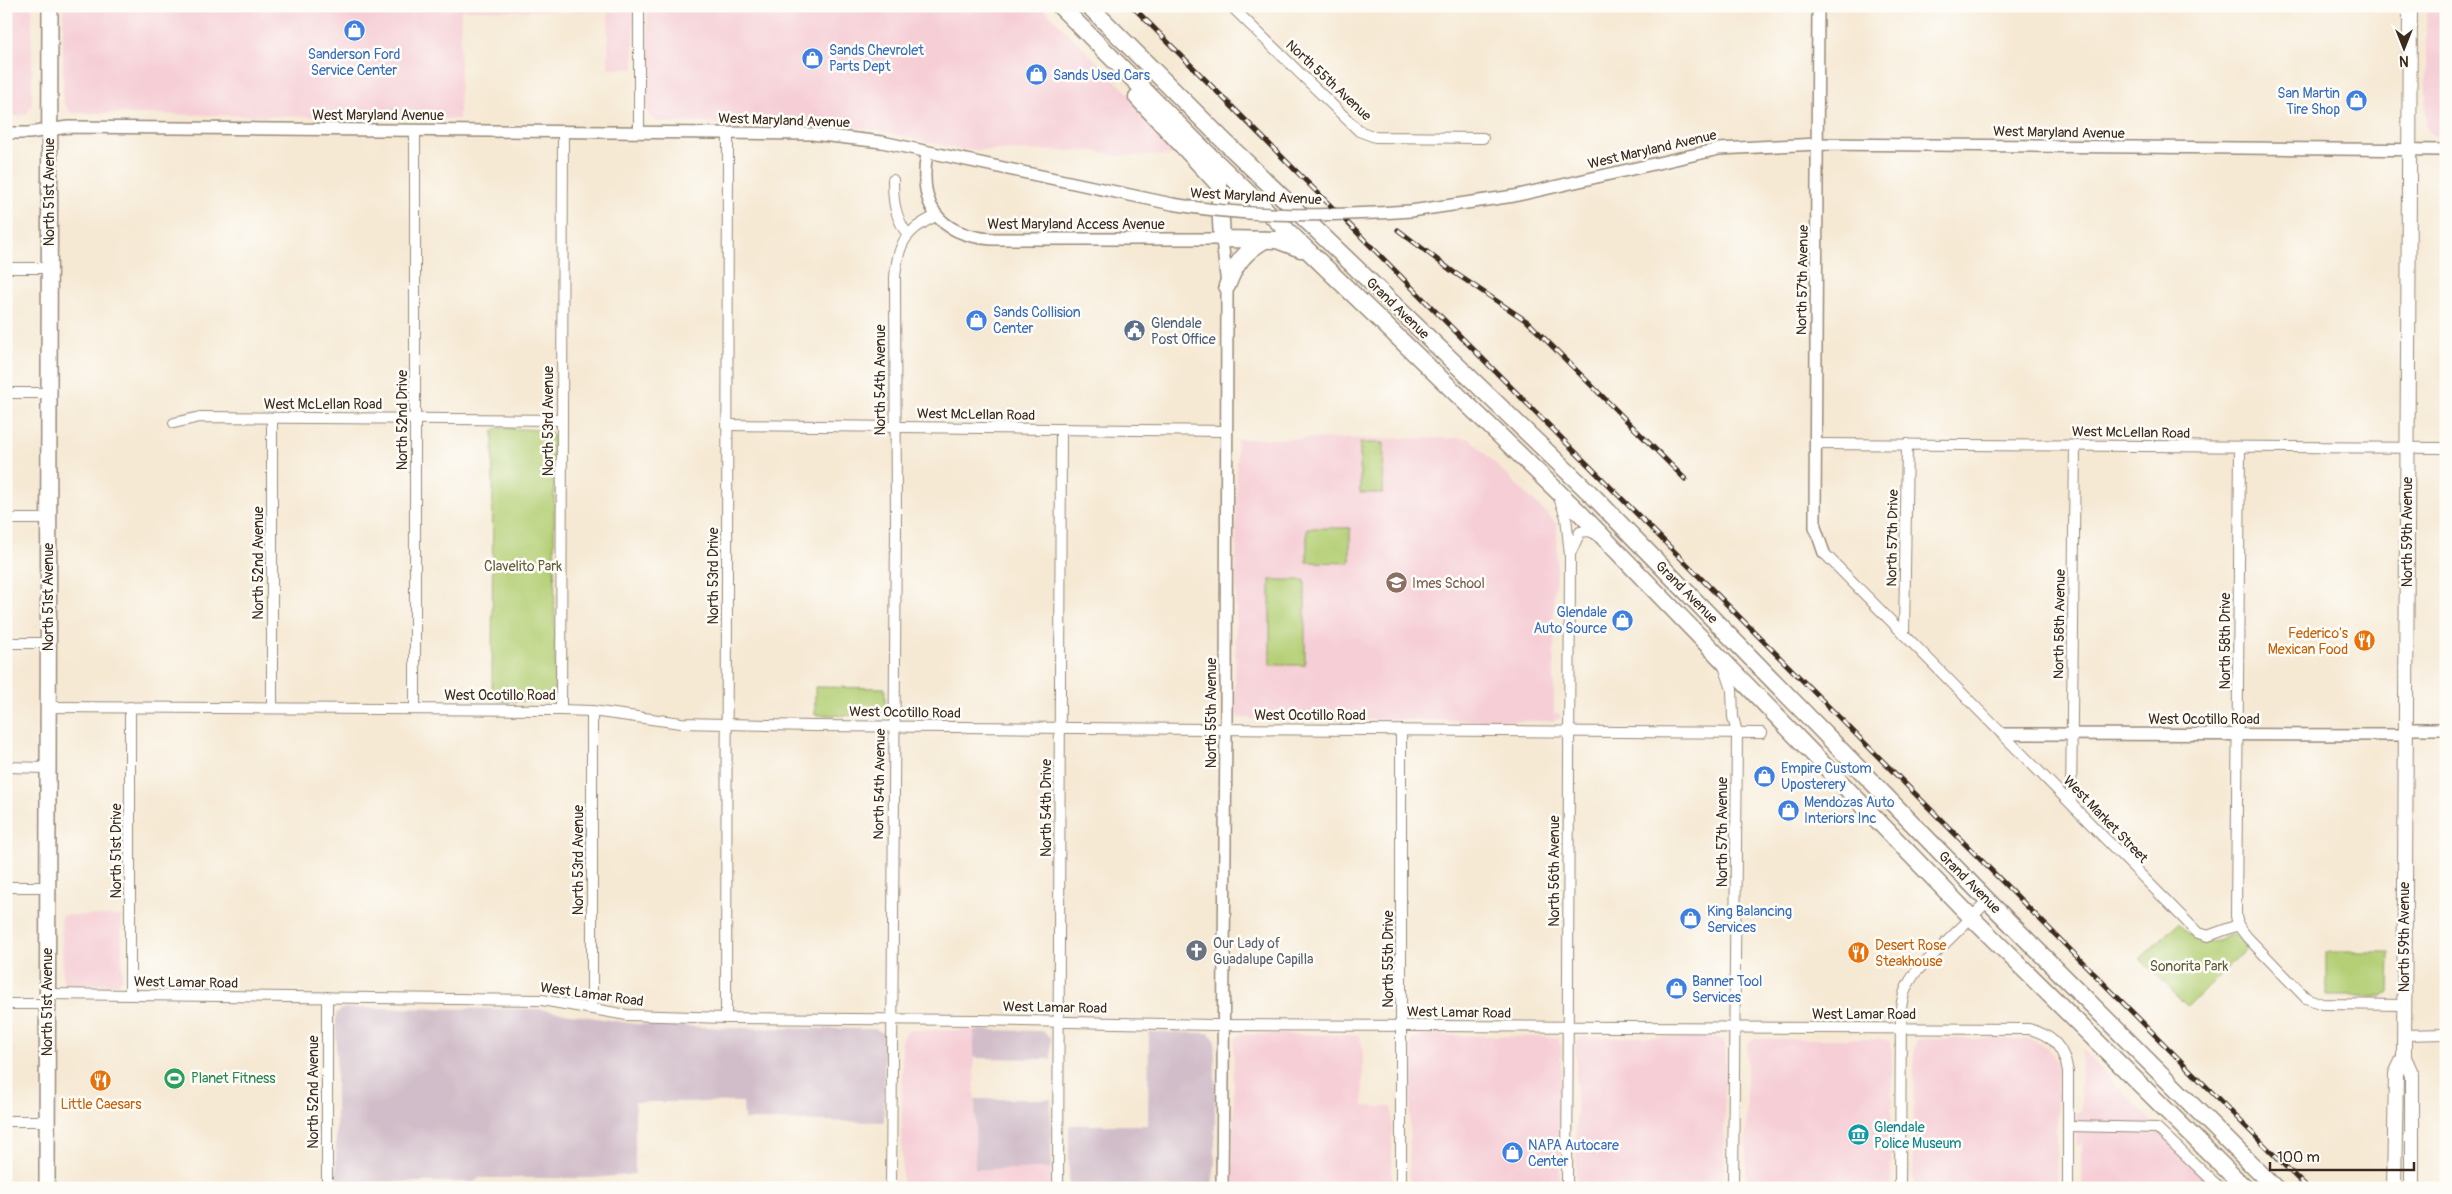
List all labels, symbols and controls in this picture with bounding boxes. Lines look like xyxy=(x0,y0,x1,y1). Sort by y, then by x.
shop icon: Sanderson Ford Service Center xyxy=(342,19,366,43)
north arrow xyxy=(2380,22,2430,72)
street label: North 55th Avenue xyxy=(1282,36,1375,124)
place label: Sands Chevrolet Parts Dept xyxy=(829,42,924,75)
place label: Sanderson Ford Service Center xyxy=(308,46,400,79)
shop icon: Sands Chevrolet Parts Dept xyxy=(801,46,825,70)
text: N xyxy=(2399,52,2409,69)
shop icon: Sands Used Cars xyxy=(1025,63,1049,87)
place label: Sands Used Cars xyxy=(1053,67,1151,84)
place label: San Martin Tire Shop xyxy=(2277,85,2340,118)
shop icon: San Martin Tire Shop xyxy=(2344,89,2368,113)
street label: West Maryland Avenue xyxy=(312,107,444,124)
street label: West Maryland Avenue xyxy=(718,110,850,131)
street label: West Maryland Avenue xyxy=(1993,123,2125,142)
street label: West Maryland Avenue xyxy=(1586,126,1718,173)
street label: North 51st Avenue xyxy=(41,138,58,246)
street label: West Maryland Avenue xyxy=(1190,185,1322,208)
street label: West Maryland Access Avenue xyxy=(987,216,1165,233)
street label: North 57th Avenue xyxy=(1793,225,1812,335)
street label: Grand Avenue xyxy=(1363,274,1433,343)
place label: Sands Collision Center xyxy=(993,304,1081,337)
shop icon: Sands Collision Center xyxy=(965,308,989,332)
place label: Glendale Post Office xyxy=(1151,315,1216,348)
public building icon: Glendale Post Office xyxy=(1123,319,1147,343)
street label: North 54th Avenue xyxy=(872,324,889,436)
street label: North 53rd Avenue xyxy=(540,366,557,476)
street label: North 52nd Drive xyxy=(394,370,411,470)
street label: West McLellan Road xyxy=(264,396,382,413)
street label: West McLellan Road xyxy=(917,405,1036,424)
street label: West McLellan Road xyxy=(2072,423,2191,442)
street label: North 59th Avenue xyxy=(2399,477,2416,587)
street label: North 57th Drive xyxy=(1883,489,1902,587)
street label: North 52nd Avenue xyxy=(250,506,267,620)
street label: North 53rd Drive xyxy=(705,527,722,625)
street label: North 51st Avenue xyxy=(40,543,57,651)
park label: Clavelito Park xyxy=(484,558,562,575)
street label: Grand Avenue xyxy=(1652,558,1721,627)
street label: North 58th Avenue xyxy=(2050,569,2069,679)
school or university icon: Imes School xyxy=(1384,571,1408,595)
place label: Imes School xyxy=(1412,575,1485,592)
street label: North 58th Drive xyxy=(2217,592,2234,690)
place label: Glendale Auto Source xyxy=(1534,604,1607,637)
shop icon: Glendale Auto Source xyxy=(1611,608,1635,632)
place label: Federico's Mexican Food xyxy=(2268,625,2349,658)
restaurant icon: Federico's Mexican Food xyxy=(2352,629,2376,653)
street label: North 55th Avenue xyxy=(1203,658,1220,768)
street label: West Ocotillo Road xyxy=(444,687,556,704)
street label: West Ocotillo Road xyxy=(849,703,961,722)
street label: West Ocotillo Road xyxy=(1254,707,1366,724)
street label: West Ocotillo Road xyxy=(2148,711,2260,728)
street label: North 54th Avenue xyxy=(870,728,889,840)
street label: North 54th Drive xyxy=(1038,759,1055,857)
place label: Empire Custom Uposterery xyxy=(1781,760,1872,793)
shop icon: Empire Custom Uposterery xyxy=(1753,764,1777,788)
street label: West Market Street xyxy=(2060,772,2152,867)
street label: North 57th Avenue xyxy=(1714,777,1731,887)
place label: Mendozas Auto Interiors Inc xyxy=(1804,794,1895,827)
shop icon: Mendozas Auto Interiors Inc xyxy=(1776,798,1800,822)
street label: North 51st Drive xyxy=(108,803,125,899)
street label: North 53rd Avenue xyxy=(570,805,587,915)
street label: North 56th Avenue xyxy=(1546,815,1563,927)
street label: Grand Avenue xyxy=(1935,848,2004,917)
street label: North 59th Avenue xyxy=(2396,882,2413,992)
place label: King Balancing Services xyxy=(1707,903,1792,936)
shop icon: King Balancing Services xyxy=(1679,907,1703,931)
street label: North 55th Drive xyxy=(1380,910,1397,1008)
place label: Our Lady of Guadalupe Capilla xyxy=(1213,935,1314,968)
place label: Desert Rose Steakhouse xyxy=(1875,937,1946,970)
church icon: Our Lady of Guadalupe Capilla xyxy=(1185,939,1209,963)
restaurant icon: Desert Rose Steakhouse xyxy=(1847,941,1871,965)
street label: North 51st Avenue xyxy=(39,948,56,1056)
park label: Sonorita Park xyxy=(2150,958,2228,975)
street label: West Lamar Road xyxy=(134,973,238,992)
place label: Banner Tool Services xyxy=(1692,973,1762,1006)
shop icon: Banner Tool Services xyxy=(1664,977,1688,1001)
street label: West Lamar Road xyxy=(539,979,645,1010)
street label: West Lamar Road xyxy=(1003,998,1107,1017)
street label: West Lamar Road xyxy=(1407,1003,1511,1022)
street label: West Lamar Road xyxy=(1812,1006,1916,1023)
street label: North 52nd Avenue xyxy=(305,1035,322,1149)
sports icon: Planet Fitness xyxy=(163,1066,187,1090)
restaurant icon: Little Caesars xyxy=(89,1069,113,1093)
place label: Planet Fitness xyxy=(191,1070,276,1087)
place label: Little Caesars xyxy=(60,1096,142,1113)
place label: Glendale Police Museum xyxy=(1874,1119,1961,1152)
museum icon: Glendale Police Museum xyxy=(1846,1123,1870,1147)
place label: NAPA Autocare Center xyxy=(1528,1137,1619,1170)
scale bar xyxy=(2270,1139,2413,1171)
shop icon: NAPA Autocare Center xyxy=(1500,1141,1524,1165)
text: 100 m xyxy=(2277,1148,2320,1167)

